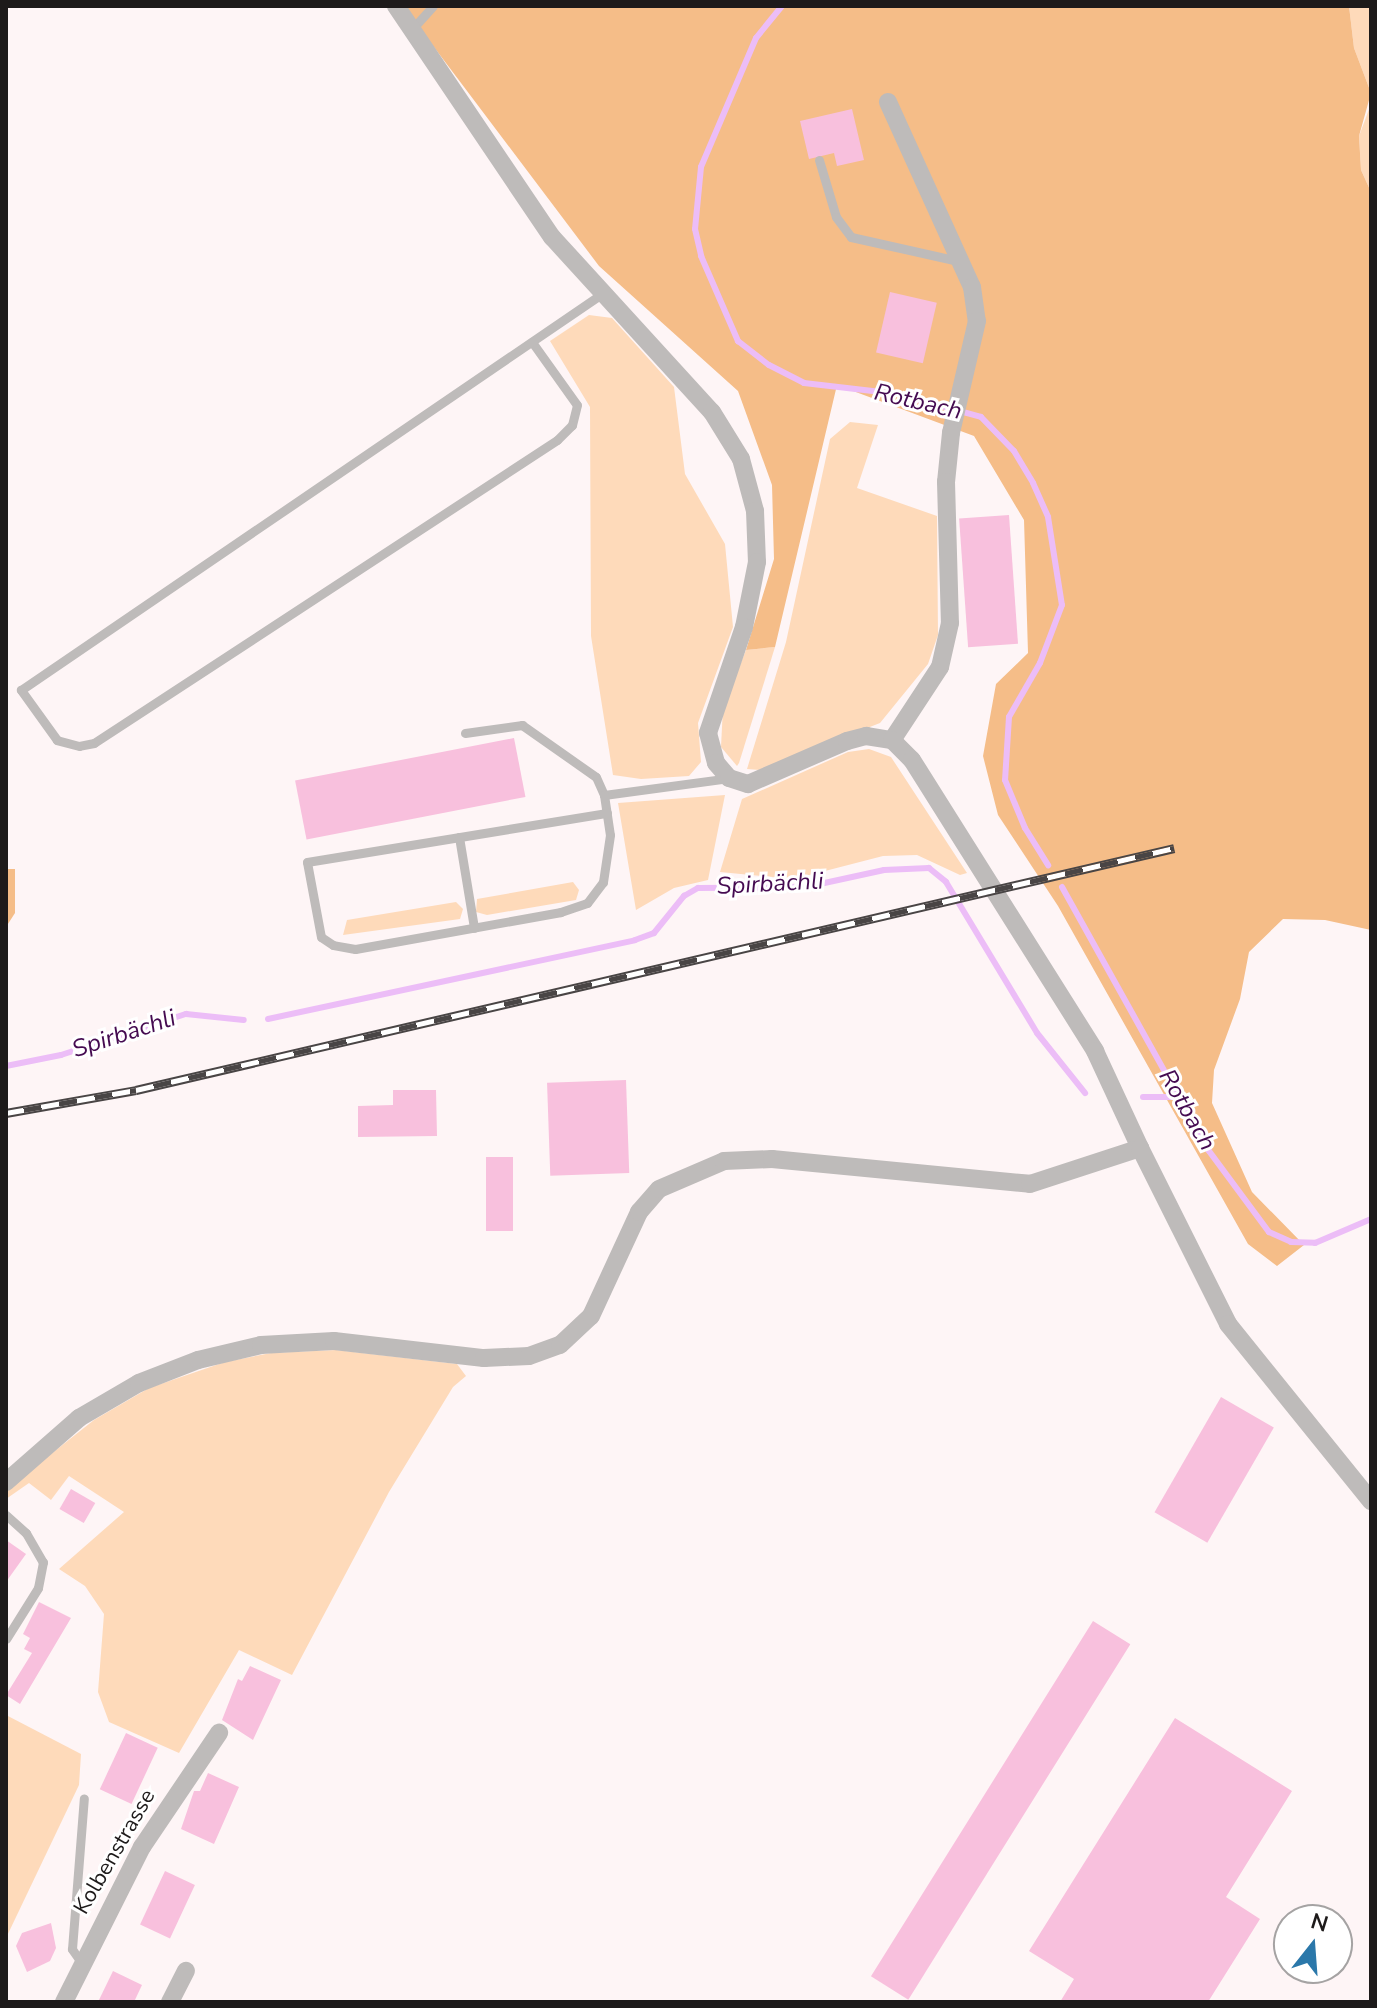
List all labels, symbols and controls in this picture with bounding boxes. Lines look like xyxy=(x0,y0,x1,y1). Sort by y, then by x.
water label: Rotbach xyxy=(871,378,965,426)
water label: Spirbächli xyxy=(716,867,824,901)
water label: Spirbächli xyxy=(69,1004,179,1064)
water label: Rotbach xyxy=(1152,1064,1222,1156)
street label: Kolbenstrasse xyxy=(69,1785,161,1919)
north arrow xyxy=(1273,1904,1353,1984)
text: N xyxy=(1307,1906,1332,1940)

